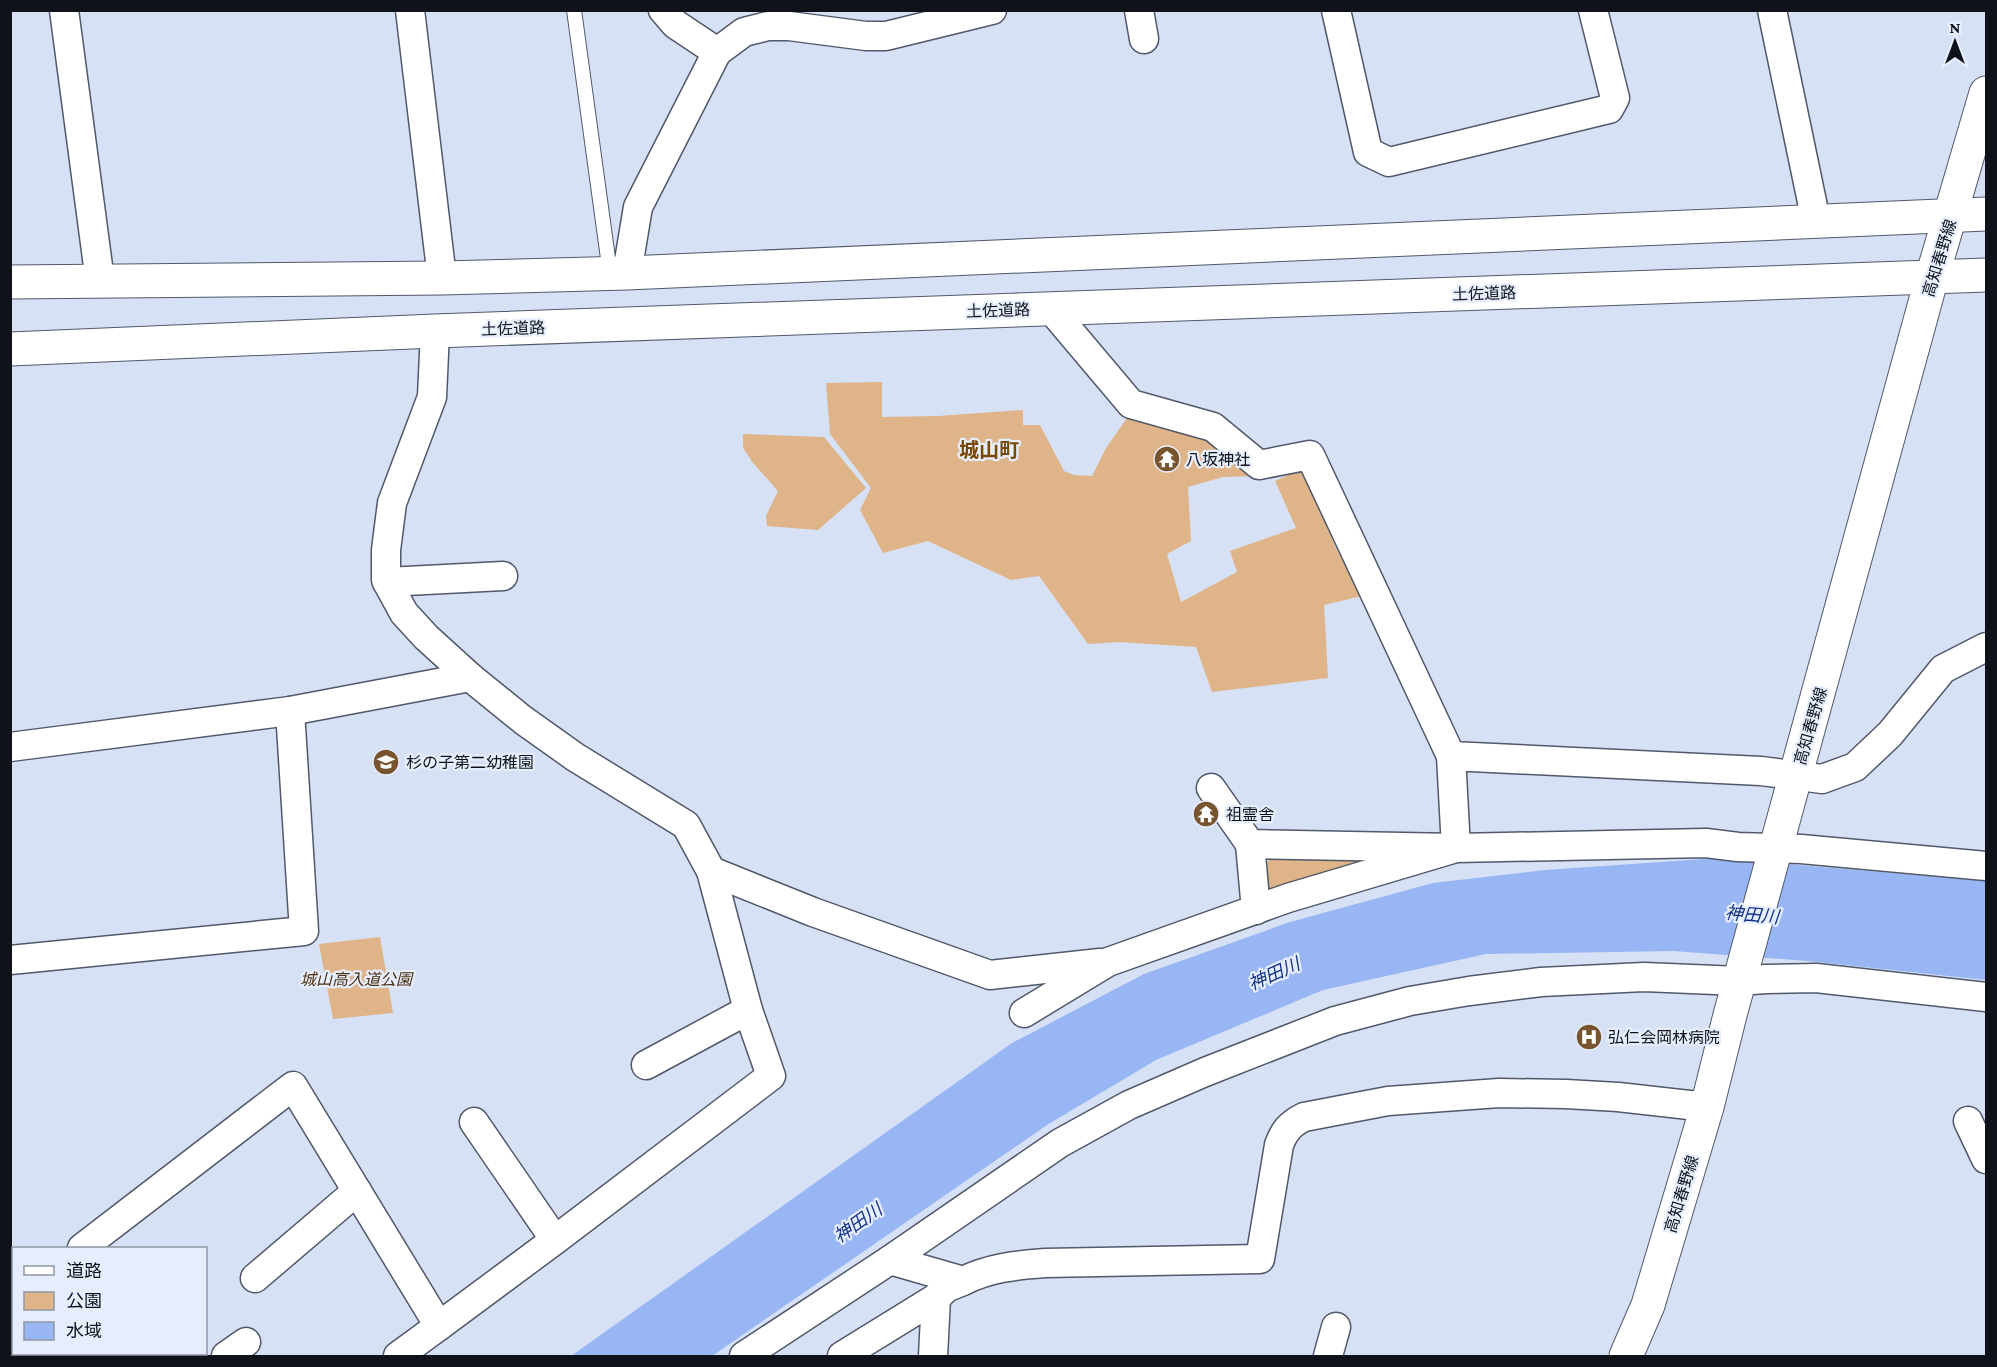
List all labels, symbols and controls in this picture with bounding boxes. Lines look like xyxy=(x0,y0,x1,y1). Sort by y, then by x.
north arrow xyxy=(1925,12,1985,72)
text: N xyxy=(1950,19,1961,36)
street label: 高知春野線 xyxy=(1920,217,1959,299)
street label: 土佐道路 xyxy=(1452,284,1516,303)
street label: 土佐道路 xyxy=(966,301,1030,320)
street label: 土佐道路 xyxy=(481,319,545,338)
district label: 城山町 xyxy=(959,439,1019,461)
temple icon: 八坂神社 xyxy=(1152,444,1182,474)
place label: 八坂神社 xyxy=(1186,451,1250,468)
street label: 高知春野線 xyxy=(1791,685,1830,767)
school or university icon: 杉の子第二幼稚園 xyxy=(371,747,401,777)
place label: 杉の子第二幼稚園 xyxy=(406,754,534,771)
temple icon: 祖霊舎 xyxy=(1191,799,1221,829)
place label: 祖霊舎 xyxy=(1226,806,1274,823)
water label: 神田川 xyxy=(1724,903,1782,927)
water label: 神田川 xyxy=(1245,953,1305,994)
park label: 城山高入道公園 xyxy=(300,971,414,988)
hospital icon: 弘仁会岡林病院 xyxy=(1574,1022,1604,1052)
place label: 弘仁会岡林病院 xyxy=(1608,1029,1720,1046)
street label: 高知春野線 xyxy=(1662,1153,1701,1235)
water label: 神田川 xyxy=(830,1198,887,1247)
legend xyxy=(12,1247,207,1355)
text: 道路 xyxy=(66,1261,102,1281)
text: 公園 xyxy=(66,1291,102,1311)
text: 水域 xyxy=(66,1321,102,1341)

